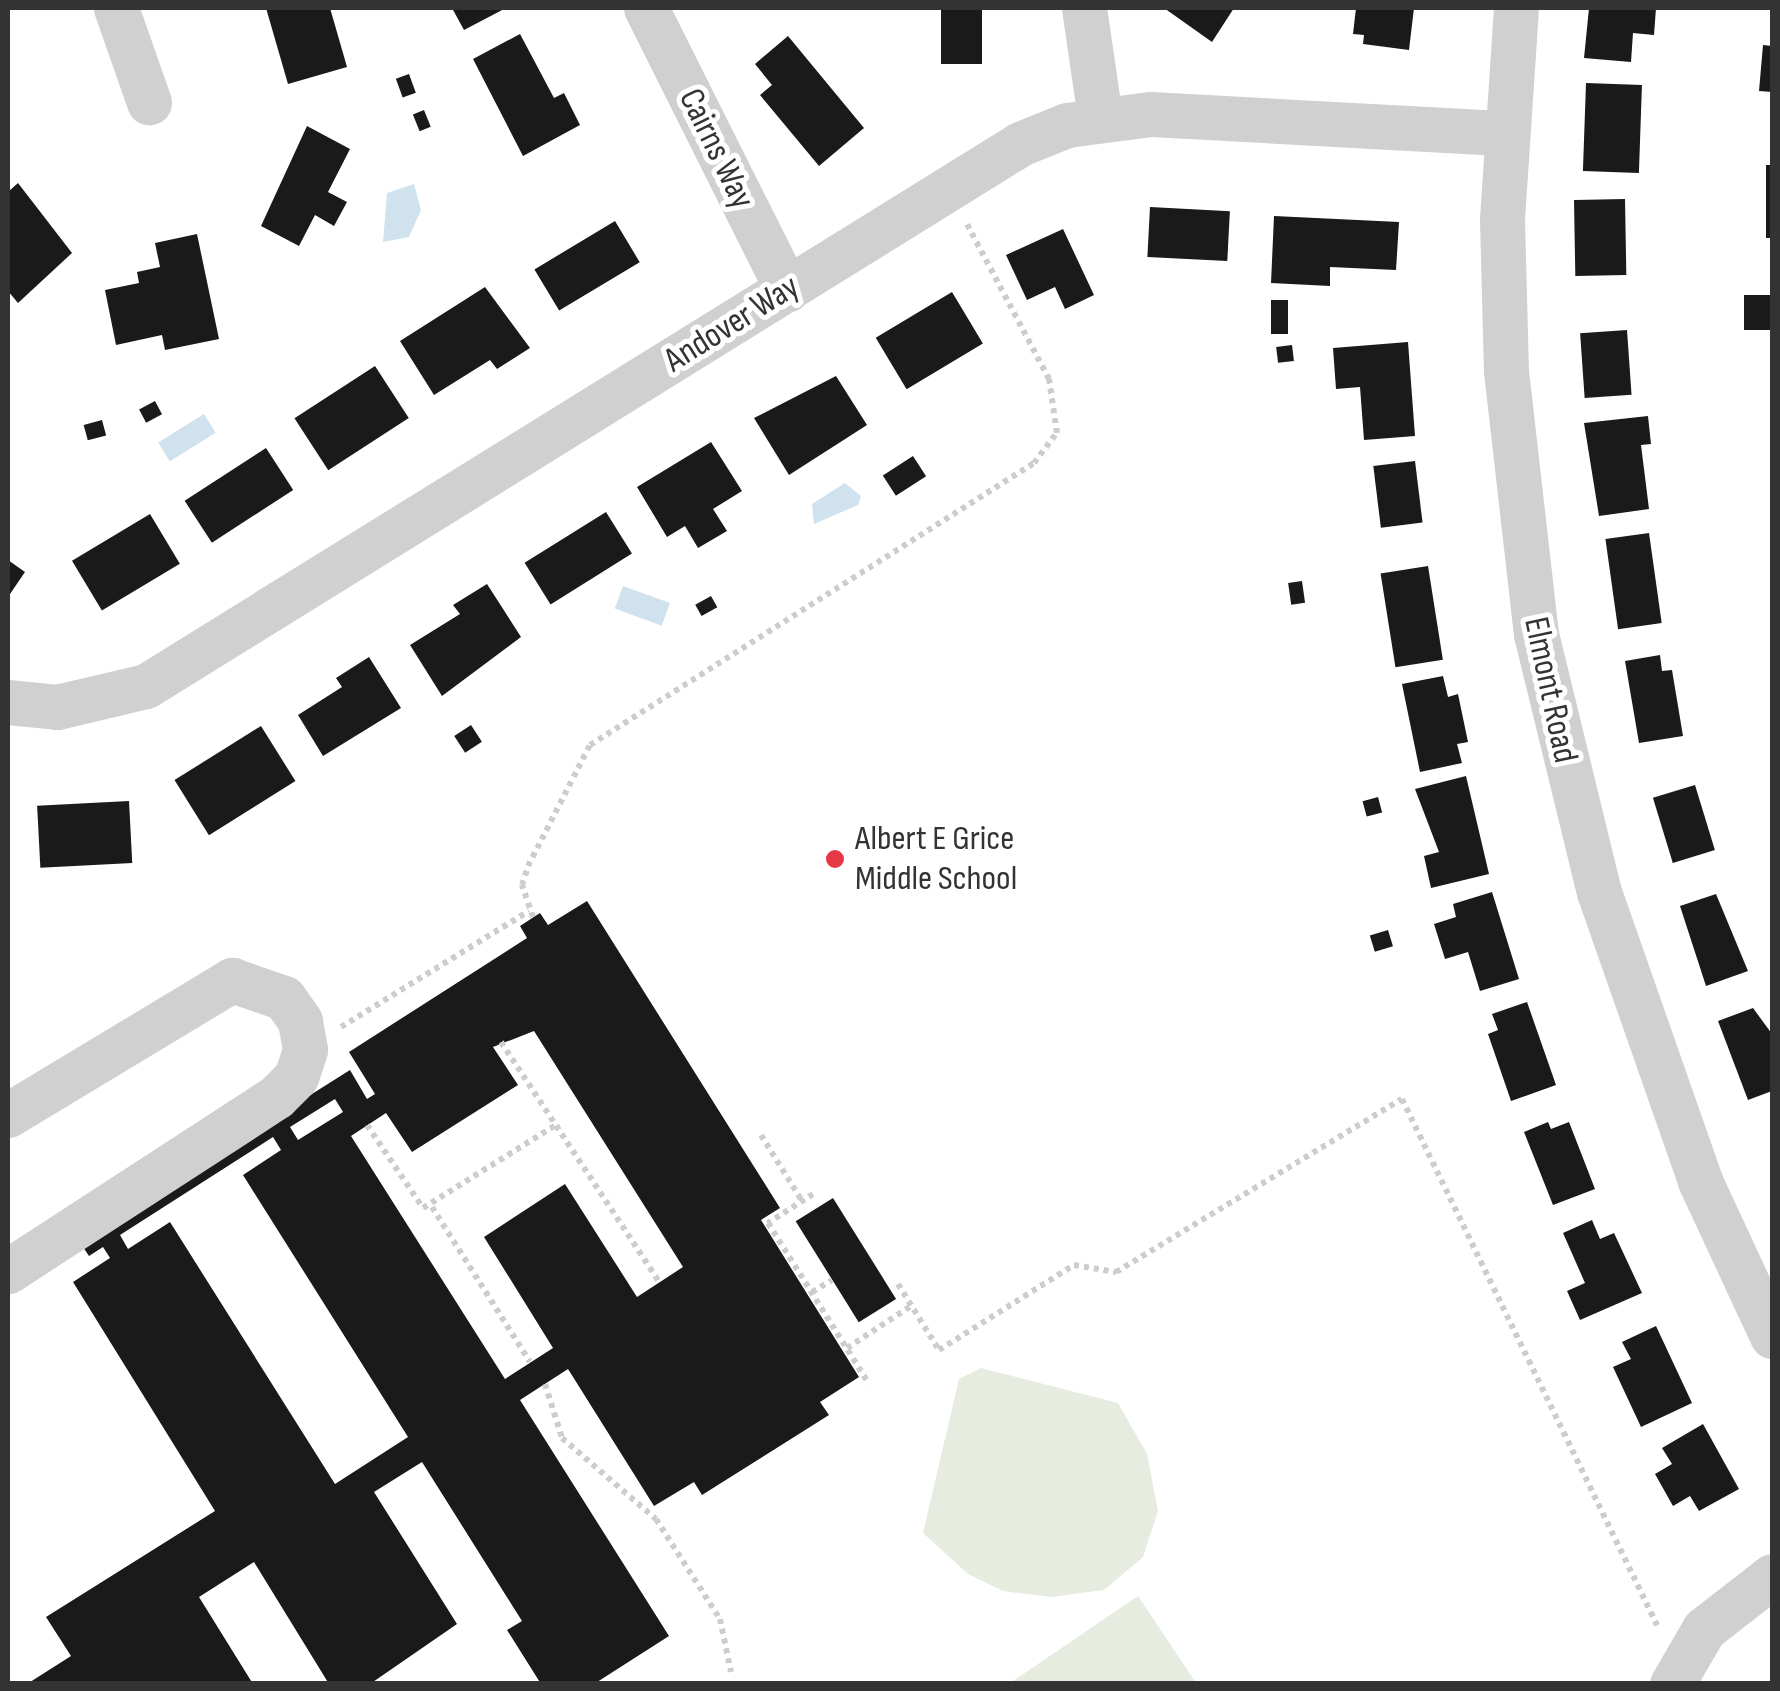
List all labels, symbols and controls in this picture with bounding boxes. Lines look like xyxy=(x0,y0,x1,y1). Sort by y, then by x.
street label: Cairns Way xyxy=(669,82,763,216)
street label: Andover Way xyxy=(657,266,807,382)
street label: Elmont Road xyxy=(1514,613,1586,767)
place label: Albert E Grice Middle School xyxy=(855,818,1017,900)
marker: Albert E Grice Middle School xyxy=(824,848,846,870)

